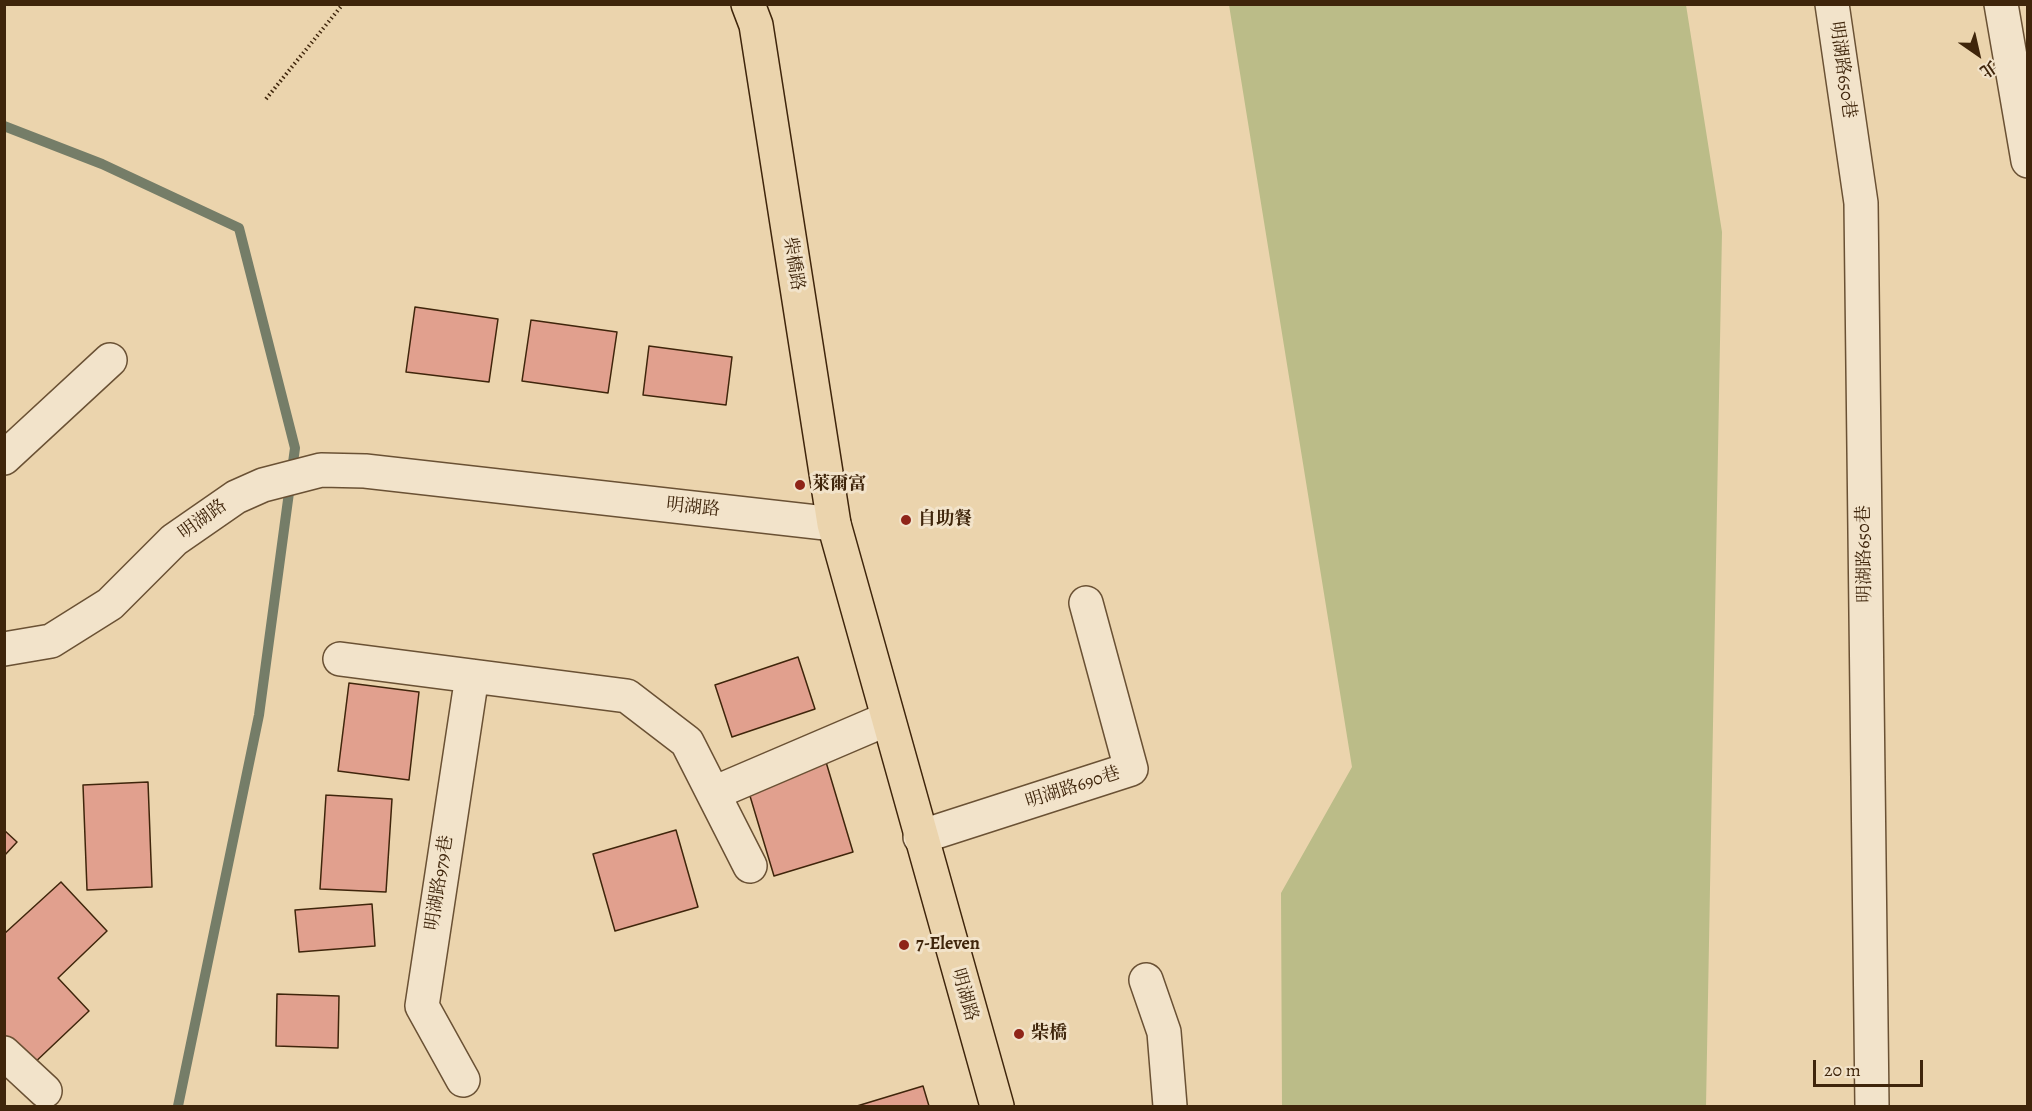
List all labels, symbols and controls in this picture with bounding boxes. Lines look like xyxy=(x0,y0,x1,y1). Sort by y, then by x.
street label: 明湖路650巷 xyxy=(1825,20,1859,120)
north arrow xyxy=(1948,24,2008,84)
text: 北 xyxy=(1975,55,2001,83)
street label: 柴橋路 xyxy=(778,236,808,292)
place label: 萊爾富 xyxy=(812,474,866,496)
marker: 萊爾富 xyxy=(793,478,807,492)
street label: 明湖路 xyxy=(665,494,721,522)
street label: 明湖路 xyxy=(175,495,231,545)
street label: 明湖路650巷 xyxy=(1853,505,1877,603)
place label: 自助餐 xyxy=(918,509,972,531)
marker: 自助餐 xyxy=(899,513,913,527)
street label: 明湖路690巷 xyxy=(1023,763,1123,813)
street label: 明湖路979巷 xyxy=(422,834,458,932)
place label: 7-Eleven xyxy=(916,934,980,956)
marker: 7-Eleven xyxy=(897,938,911,952)
street label: 明湖路 xyxy=(946,966,982,1024)
place label: 柴橋 xyxy=(1031,1023,1067,1045)
marker: 柴橋 xyxy=(1012,1027,1026,1041)
scale bar xyxy=(1816,1048,1926,1086)
text: 20 m xyxy=(1824,1058,1861,1082)

